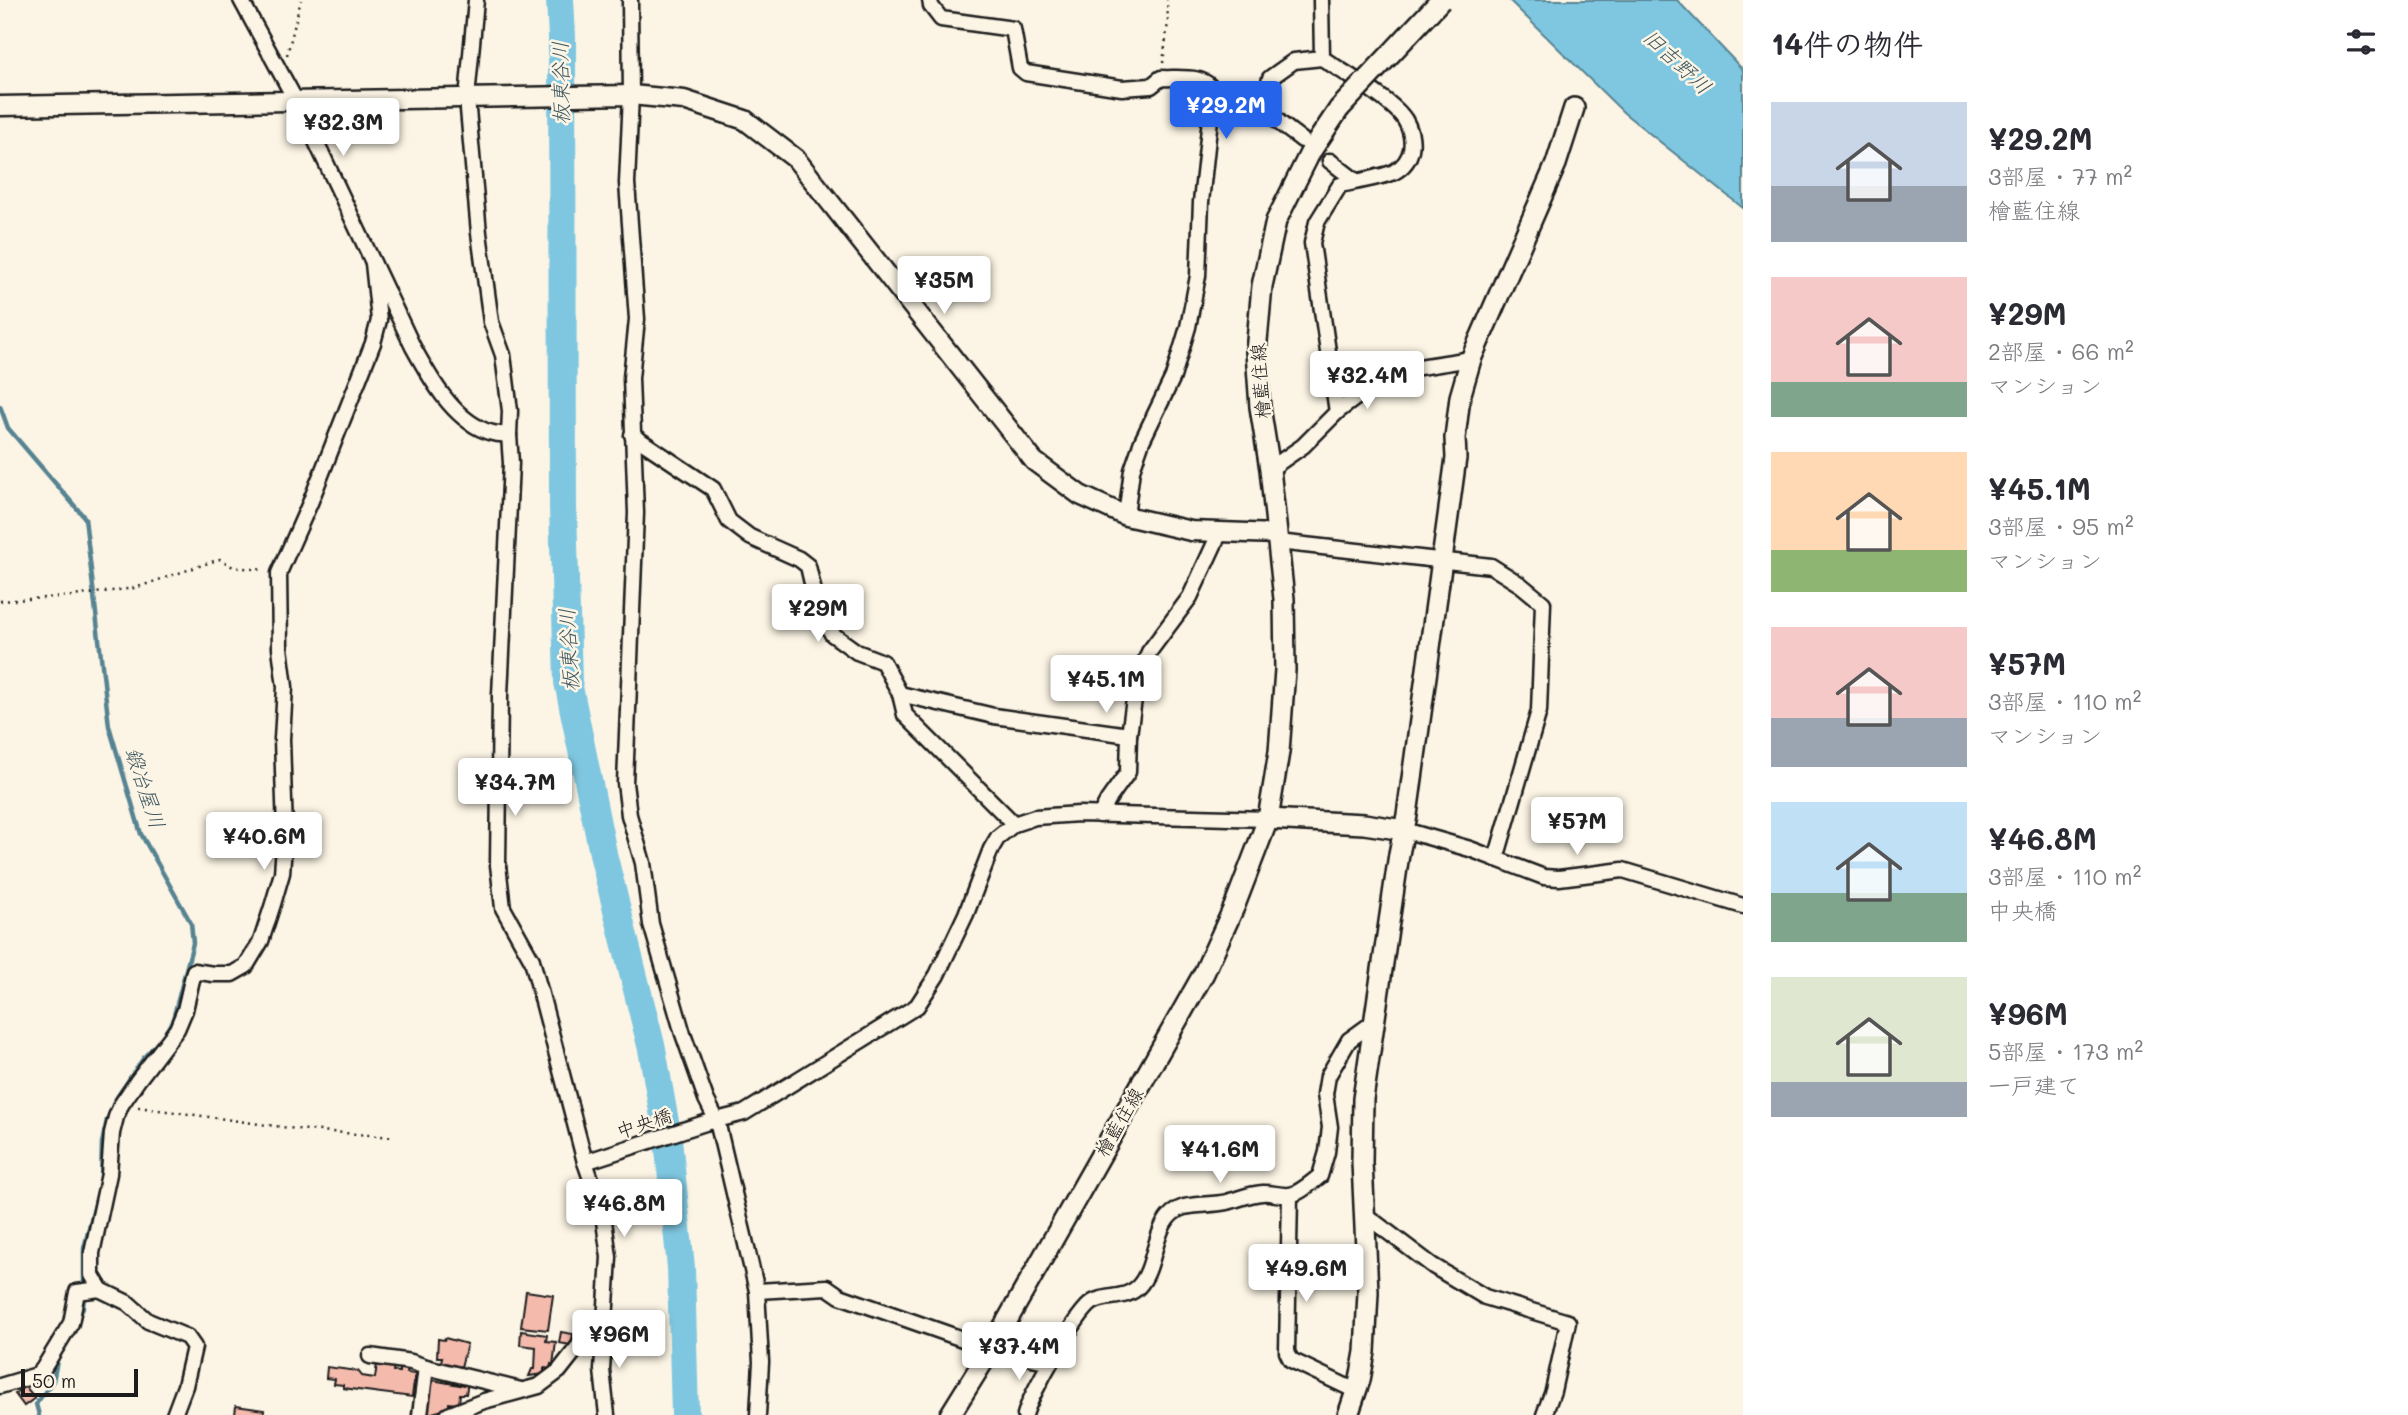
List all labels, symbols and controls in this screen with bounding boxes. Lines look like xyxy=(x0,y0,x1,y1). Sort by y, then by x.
water label: 旧吉野川 xyxy=(1638,22,1718,99)
text: 14件の物件 xyxy=(1771,23,1923,63)
icon: filters xyxy=(2342,23,2380,61)
water label: 板東谷川 xyxy=(545,41,574,125)
pin: ¥29.2M xyxy=(1169,82,1283,141)
text: ¥29.2M xyxy=(1186,89,1266,119)
pin: ¥32.3M xyxy=(286,99,400,158)
text: ¥32.3M xyxy=(302,106,384,136)
text: ¥29.2M xyxy=(1988,118,2093,158)
icon: home xyxy=(1827,130,1911,214)
text: 3部屋 · 77 m² xyxy=(1988,161,2132,191)
text: 檜藍住線 xyxy=(1988,195,2080,225)
pin: ¥35M xyxy=(903,256,985,316)
text: ¥35M xyxy=(914,264,974,294)
text: ¥29M xyxy=(1988,293,2067,333)
icon: home xyxy=(1827,305,1911,389)
text: 2部屋 · 66 m² xyxy=(1988,336,2134,366)
street label: 檜藍住線 xyxy=(1244,342,1275,420)
pin: ¥32.4M xyxy=(1310,352,1424,411)
text: ¥32.4M xyxy=(1326,359,1408,389)
text: マンション xyxy=(1988,370,2102,400)
text: ¥45.1M xyxy=(1988,468,2091,508)
icon: home xyxy=(1827,480,1911,564)
text: 3部屋 · 95 m² xyxy=(1988,511,2134,541)
text: マンション xyxy=(1988,545,2102,575)
pin: ¥29M xyxy=(777,584,859,644)
text: ¥29M xyxy=(788,592,848,622)
water label: 板東谷川 xyxy=(552,607,583,693)
text: ¥57M xyxy=(1988,643,2066,683)
icon: home xyxy=(1827,655,1911,739)
pin: ¥45.1M xyxy=(1049,656,1163,715)
text: ¥45.1M xyxy=(1067,663,1145,693)
text: 3部屋 · 110 m² xyxy=(1988,686,2141,716)
text: マンション xyxy=(1988,720,2102,750)
water label: 鍛冶屋川 xyxy=(121,743,172,832)
pin: ¥34.7M xyxy=(458,758,572,818)
text: ¥34.7M xyxy=(474,766,556,796)
pin: ¥57M xyxy=(1536,798,1618,857)
text: ¥57M xyxy=(1547,805,1607,835)
pin: ¥40.6M xyxy=(207,812,321,872)
text: ¥46.8M xyxy=(1988,818,2097,858)
text: ¥40.6M xyxy=(222,820,306,850)
icon: home xyxy=(1827,830,1911,914)
text: 3部屋 · 110 m² xyxy=(1988,861,2141,891)
text: 中央橋 xyxy=(1988,895,2057,925)
text: ¥96M xyxy=(1988,993,2068,1033)
icon: home xyxy=(1827,1005,1911,1089)
text: 5部屋 · 173 m² xyxy=(1988,1036,2143,1066)
text: 一戸建て xyxy=(1988,1070,2080,1100)
street label: 檜藍住線 xyxy=(1089,1083,1148,1161)
street label: 中央橋 xyxy=(613,1102,675,1143)
pin: ¥41.6M xyxy=(1163,1126,1277,1185)
text: ¥41.6M xyxy=(1180,1133,1260,1163)
pin: ¥46.8M xyxy=(567,1180,681,1239)
text: ¥46.8M xyxy=(582,1187,666,1217)
pin: ¥49.6M xyxy=(1249,1244,1363,1304)
text: ¥49.6M xyxy=(1264,1252,1348,1282)
pin: ¥96M xyxy=(578,1310,660,1370)
text: ¥96M xyxy=(588,1318,650,1348)
pin: ¥37.4M xyxy=(962,1322,1076,1382)
text: ¥37.4M xyxy=(978,1330,1060,1360)
scale bar xyxy=(21,1366,138,1398)
text: 50 m xyxy=(32,1368,76,1393)

